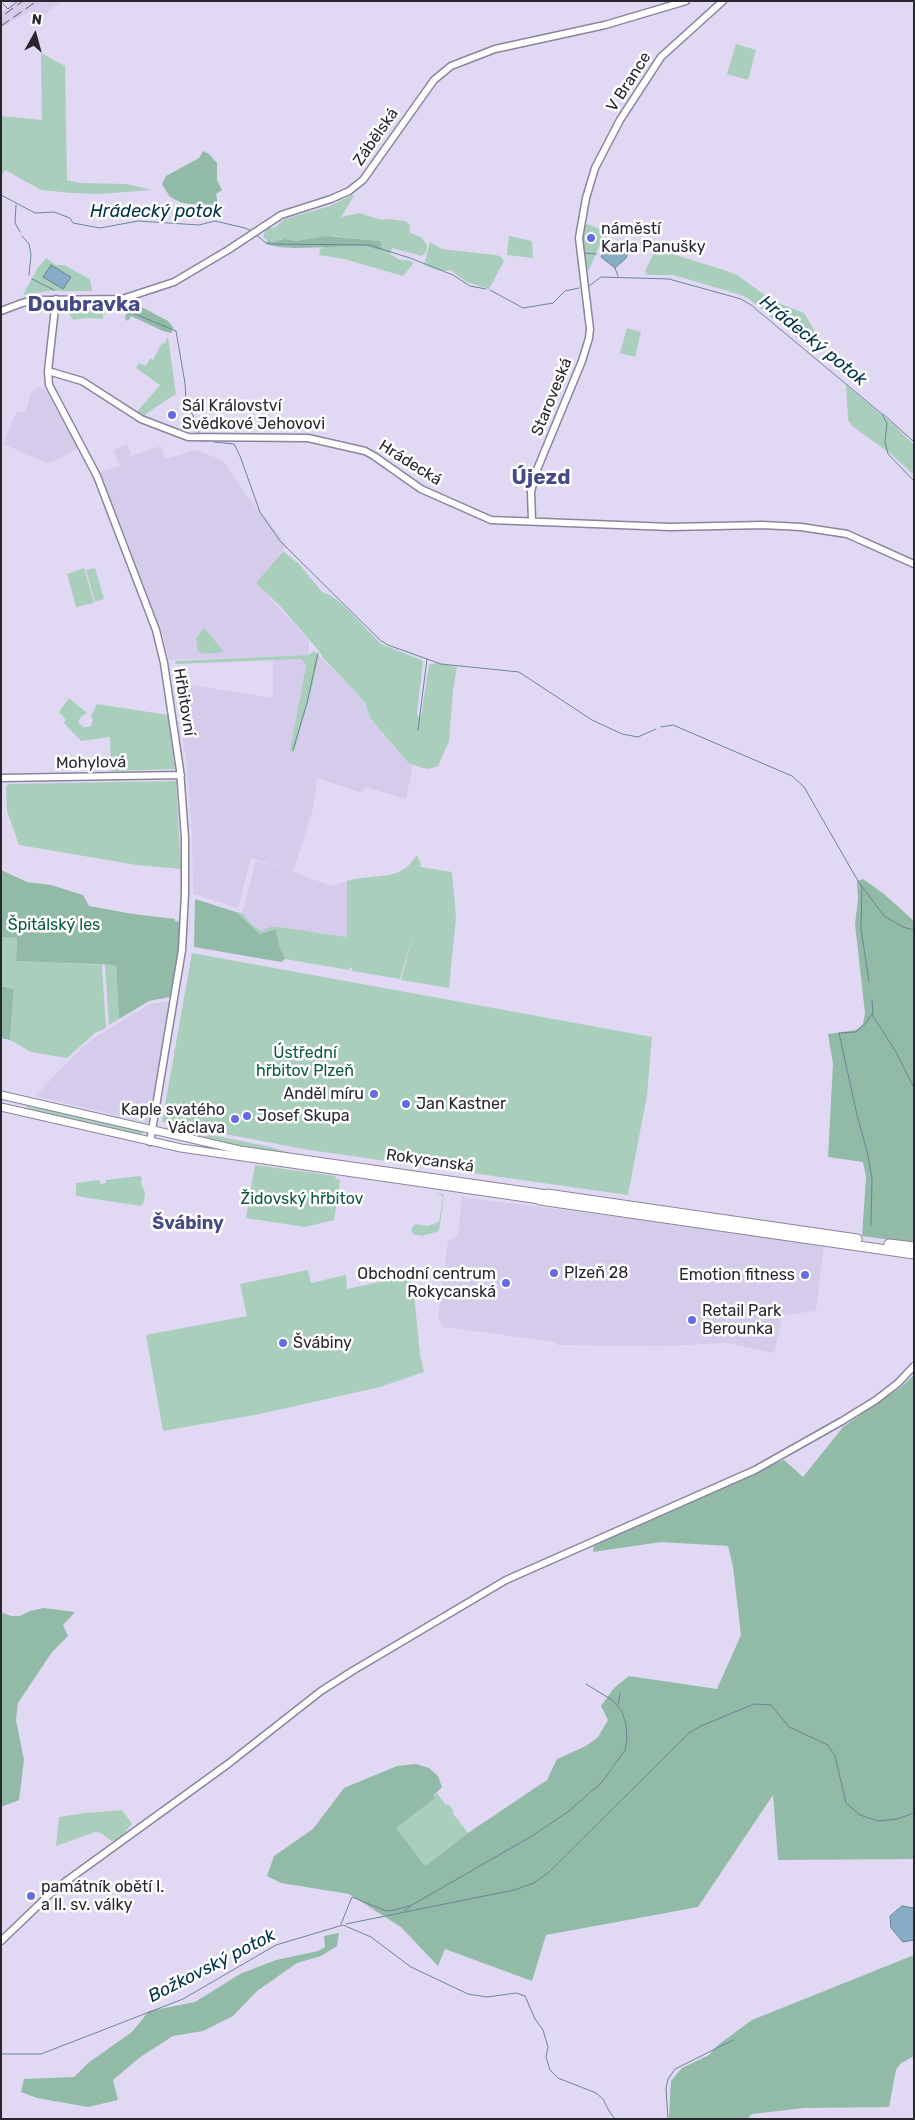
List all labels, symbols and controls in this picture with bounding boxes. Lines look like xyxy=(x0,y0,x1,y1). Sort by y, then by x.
north arrow xyxy=(10,10,60,60)
text: N xyxy=(31,11,43,29)
street label: V Brance xyxy=(603,49,655,115)
street label: Zábělská xyxy=(349,105,403,169)
water label: Hrádecký potok xyxy=(90,201,222,223)
place label: náměstí Karla Panušky xyxy=(601,219,706,257)
marker: náměstí Karla Panušky xyxy=(585,232,597,244)
water label: Hrádecký potok xyxy=(755,291,871,391)
district label: Doubravka xyxy=(28,292,140,318)
street label: Staroveská xyxy=(528,355,576,439)
place label: Sál Království Svědkové Jehovovi xyxy=(182,396,325,434)
marker: Sál Království Svědkové Jehovovi xyxy=(166,409,178,421)
street label: Hrádecká xyxy=(375,436,445,490)
district label: Újezd xyxy=(512,465,570,491)
street label: Hřbitovní xyxy=(169,667,199,737)
street label: Mohylová xyxy=(56,753,126,773)
park label: Špitálský les xyxy=(8,915,100,935)
park label: Ústřední hřbitov Plzeň xyxy=(256,1043,354,1081)
place label: Anděl míru xyxy=(283,1084,364,1104)
marker: Anděl míru xyxy=(368,1088,380,1100)
place label: Jan Kastner xyxy=(416,1094,506,1114)
marker: Jan Kastner xyxy=(400,1098,412,1110)
place label: Kaple svatého Václava xyxy=(121,1100,225,1138)
place label: Josef Skupa xyxy=(257,1106,350,1126)
marker: Josef Skupa xyxy=(241,1110,253,1122)
marker: Kaple svatého Václava xyxy=(229,1113,241,1125)
street label: Rokycanská xyxy=(385,1145,475,1177)
park label: Židovský hřbitov xyxy=(241,1189,363,1209)
district label: Švábiny xyxy=(152,1213,224,1235)
place label: Plzeň 28 xyxy=(564,1263,628,1283)
place label: Obchodní centrum Rokycanská xyxy=(357,1264,496,1302)
place label: Emotion fitness xyxy=(679,1265,795,1285)
marker: Plzeň 28 xyxy=(548,1267,560,1279)
marker: Emotion fitness xyxy=(799,1269,811,1281)
marker: Obchodní centrum Rokycanská xyxy=(500,1277,512,1289)
place label: Retail Park Berounka xyxy=(702,1301,781,1339)
marker: Retail Park Berounka xyxy=(686,1314,698,1326)
place label: Švábiny xyxy=(293,1333,352,1353)
marker: Švábiny xyxy=(277,1337,289,1349)
place label: památník obětí I. a II. sv. války xyxy=(41,1877,164,1915)
marker: památník obětí I. a II. sv. války xyxy=(25,1890,37,1902)
water label: Božkovský potok xyxy=(145,1925,279,2007)

